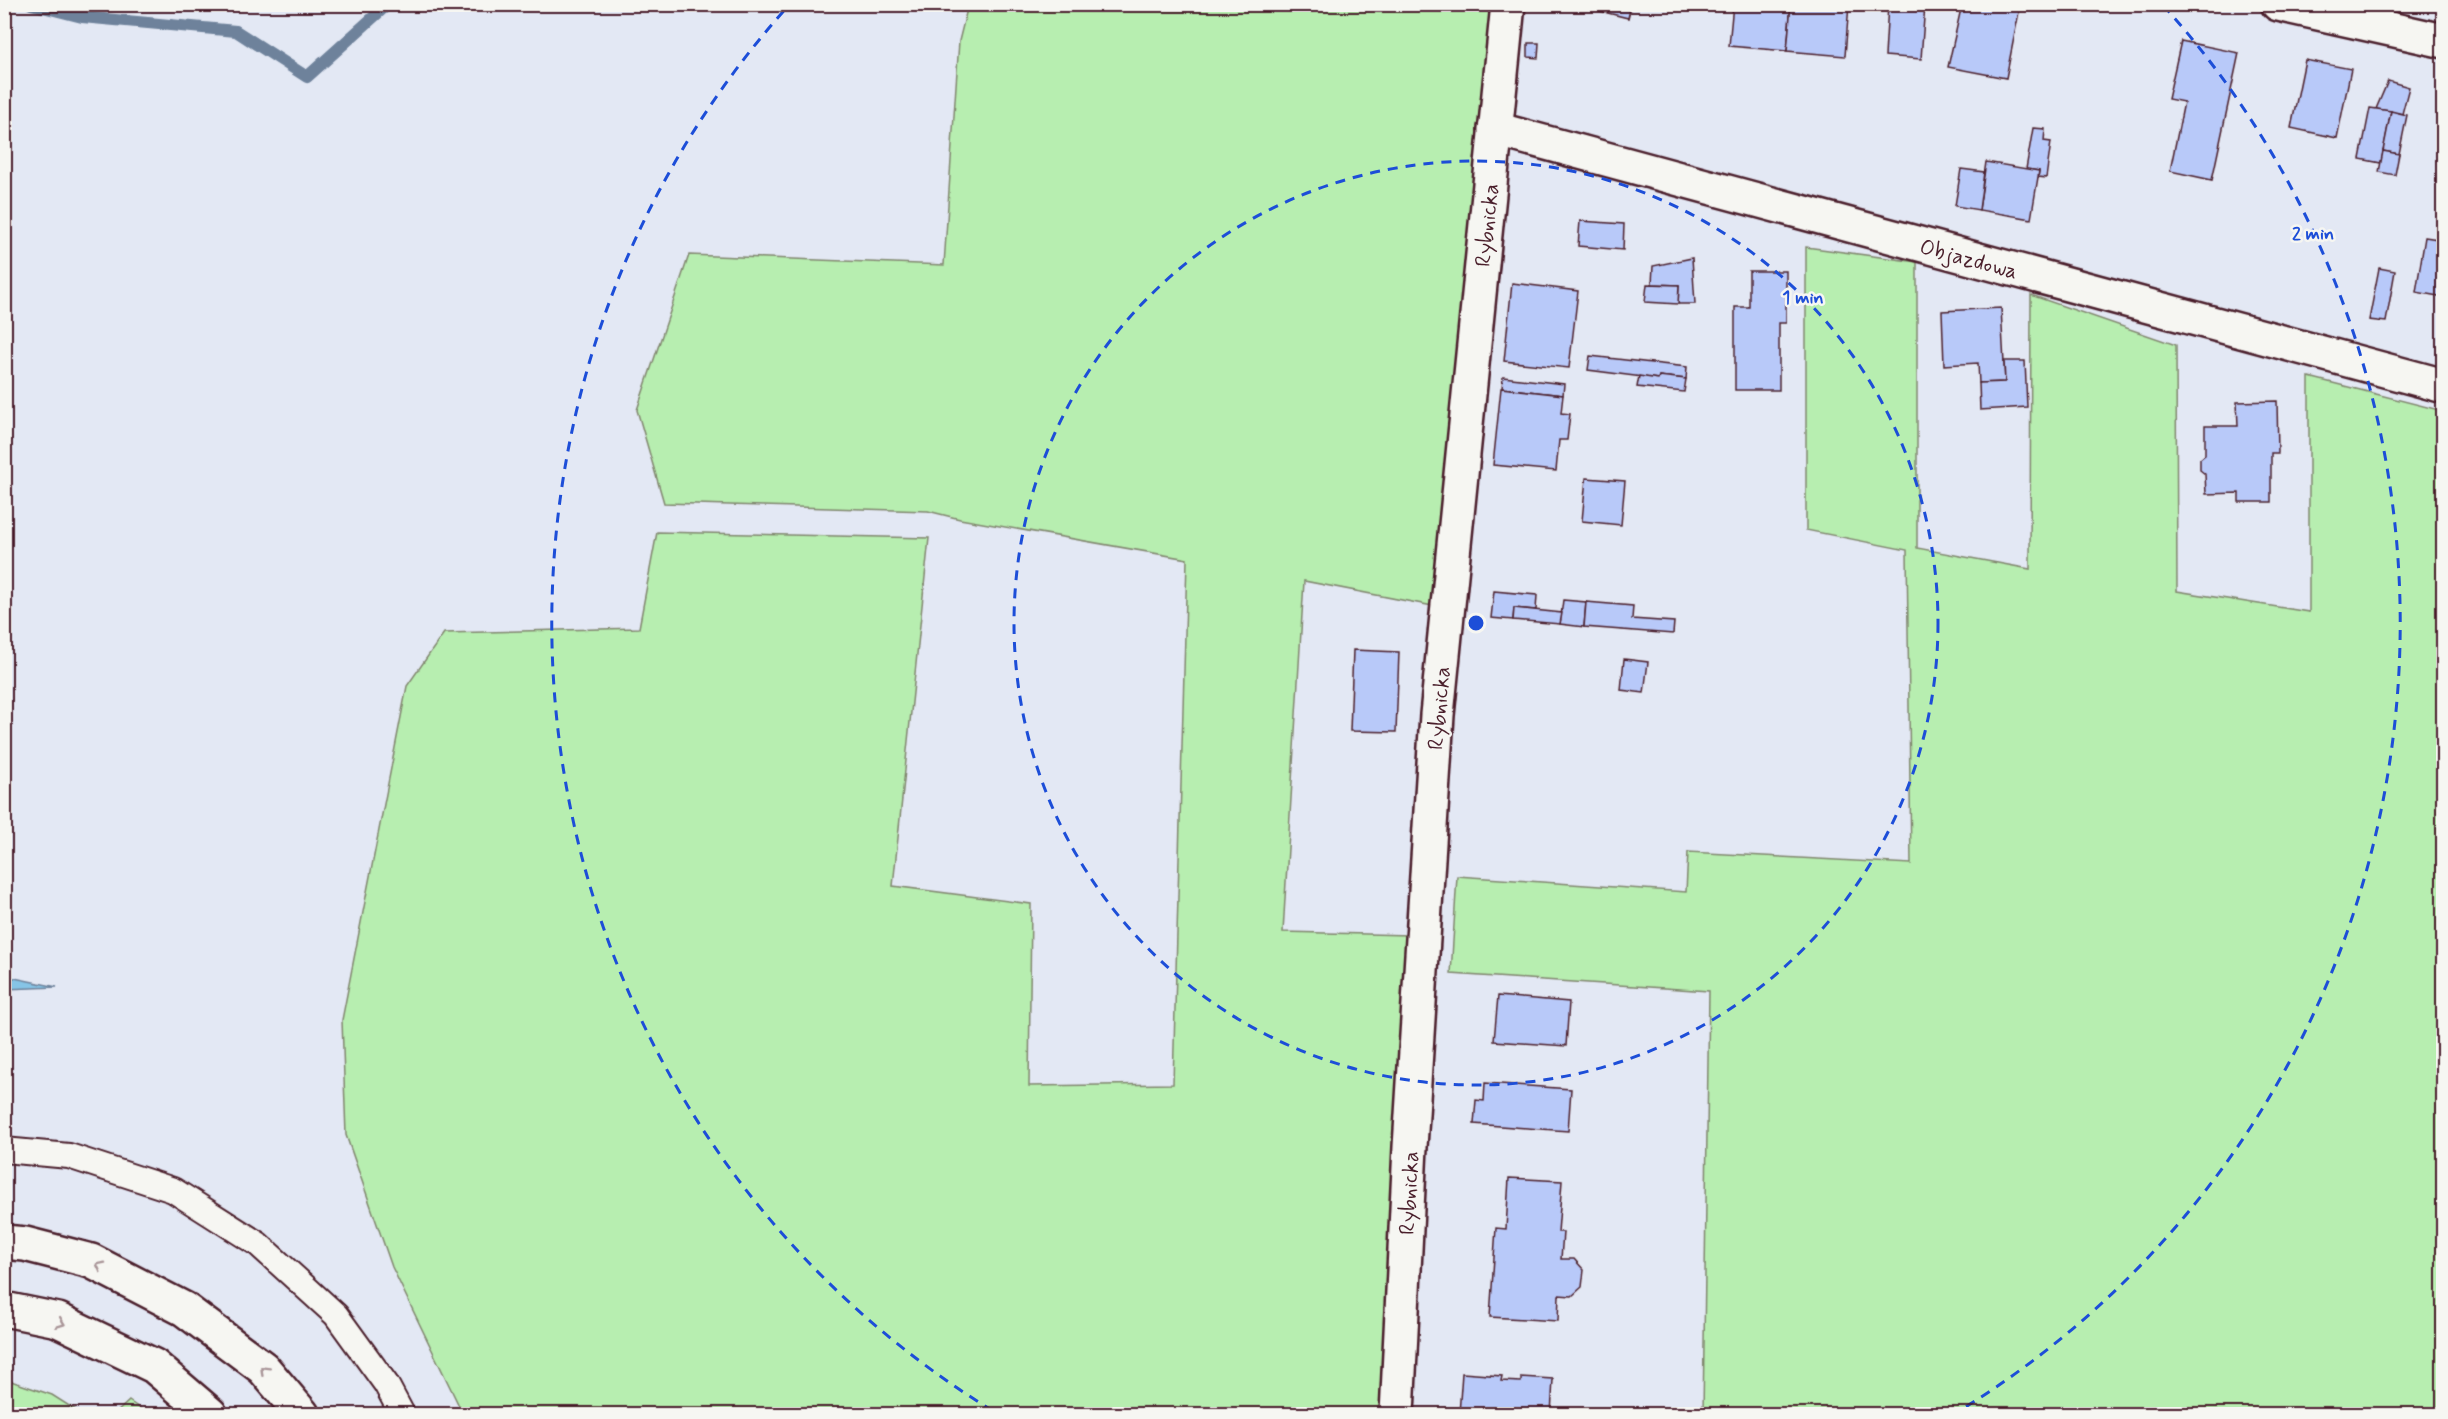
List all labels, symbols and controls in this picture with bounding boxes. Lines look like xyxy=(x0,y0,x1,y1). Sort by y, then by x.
street label: Rybnicka xyxy=(1470,182,1506,268)
text: 2 min xyxy=(2292,222,2334,246)
street label: Objazdowa xyxy=(1916,233,2021,287)
text: 1 min xyxy=(1782,286,1824,310)
centre of rings xyxy=(1466,613,1486,633)
street label: Rybnicka xyxy=(1422,665,1458,751)
street label: Rybnicka xyxy=(1394,1151,1426,1236)
one-way arrow xyxy=(96,1262,107,1273)
one-way arrow xyxy=(55,1316,66,1328)
one-way arrow xyxy=(260,1366,270,1377)

